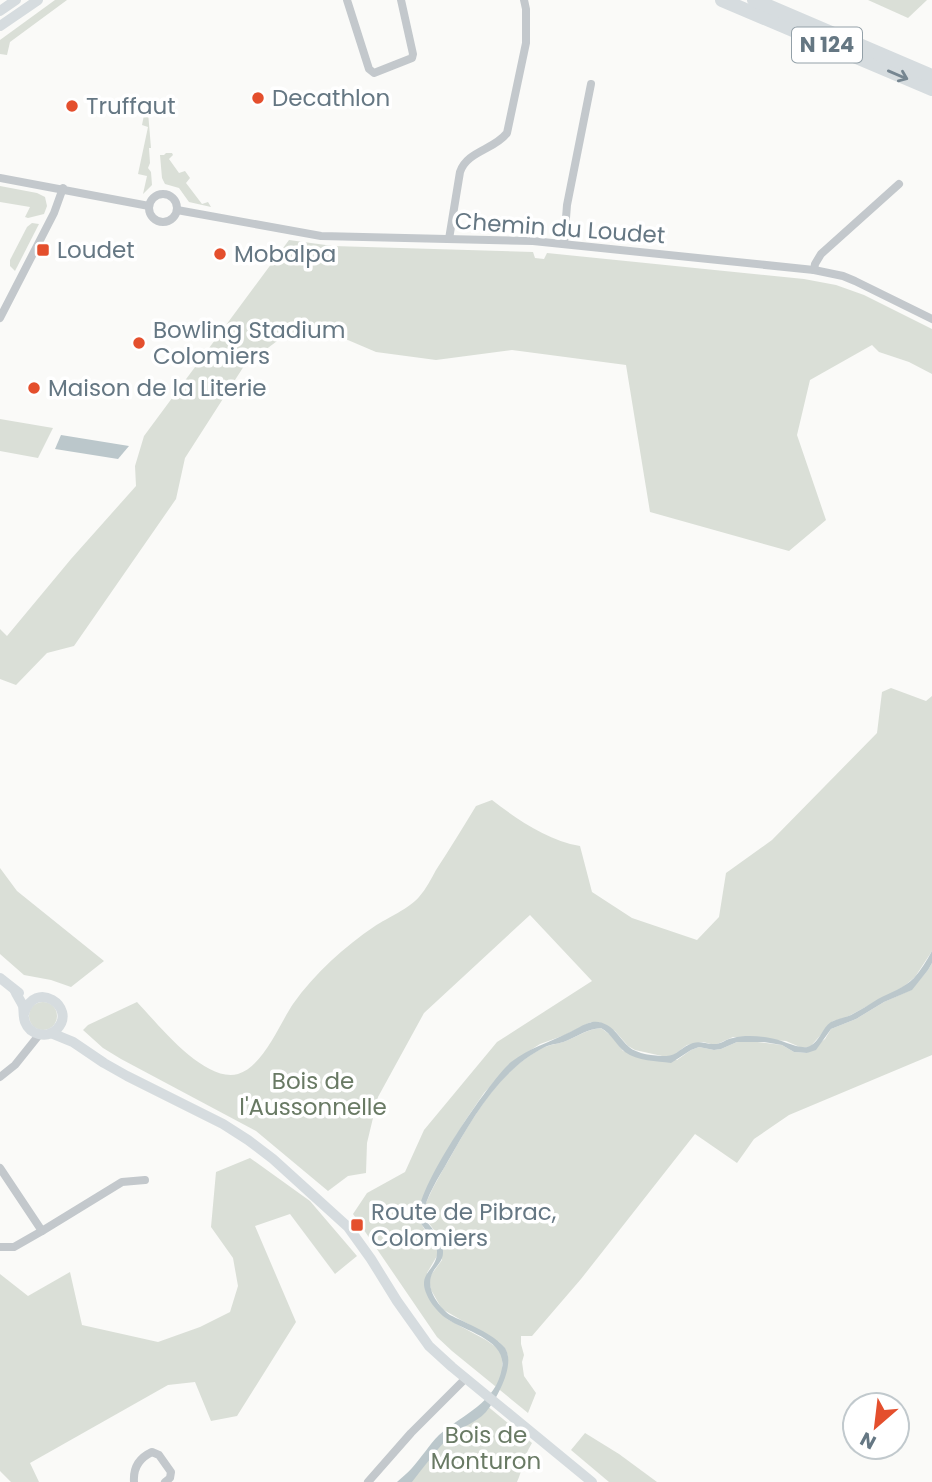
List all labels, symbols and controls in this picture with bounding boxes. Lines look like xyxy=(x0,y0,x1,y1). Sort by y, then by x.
road number: N 124 xyxy=(792,28,862,62)
one-way arrow xyxy=(887,69,908,82)
place label: Decathlon xyxy=(272,82,390,114)
place label: Truffaut xyxy=(86,90,176,122)
marker: Decathlon xyxy=(250,90,266,106)
marker: Truffaut xyxy=(64,98,80,114)
street label: Chemin du Loudet xyxy=(454,205,666,251)
place label: Loudet xyxy=(57,234,135,266)
place label: Mobalpa xyxy=(234,238,336,270)
marker: Loudet xyxy=(35,242,51,258)
marker: Mobalpa xyxy=(212,246,228,262)
place label: Bowling Stadium Colomiers xyxy=(153,314,345,372)
marker: Bowling Stadium Colomiers xyxy=(131,335,147,351)
place label: Maison de la Literie xyxy=(48,372,267,404)
marker: Maison de la Literie xyxy=(26,380,42,396)
park label: Bois de l'Aussonnelle xyxy=(239,1065,387,1123)
place label: Route de Pibrac, Colomiers xyxy=(371,1196,556,1254)
marker: Route de Pibrac, Colomiers xyxy=(349,1217,365,1233)
north arrow xyxy=(841,1391,911,1461)
park label: Bois de Monturon xyxy=(431,1419,541,1477)
text: N xyxy=(856,1425,881,1456)

